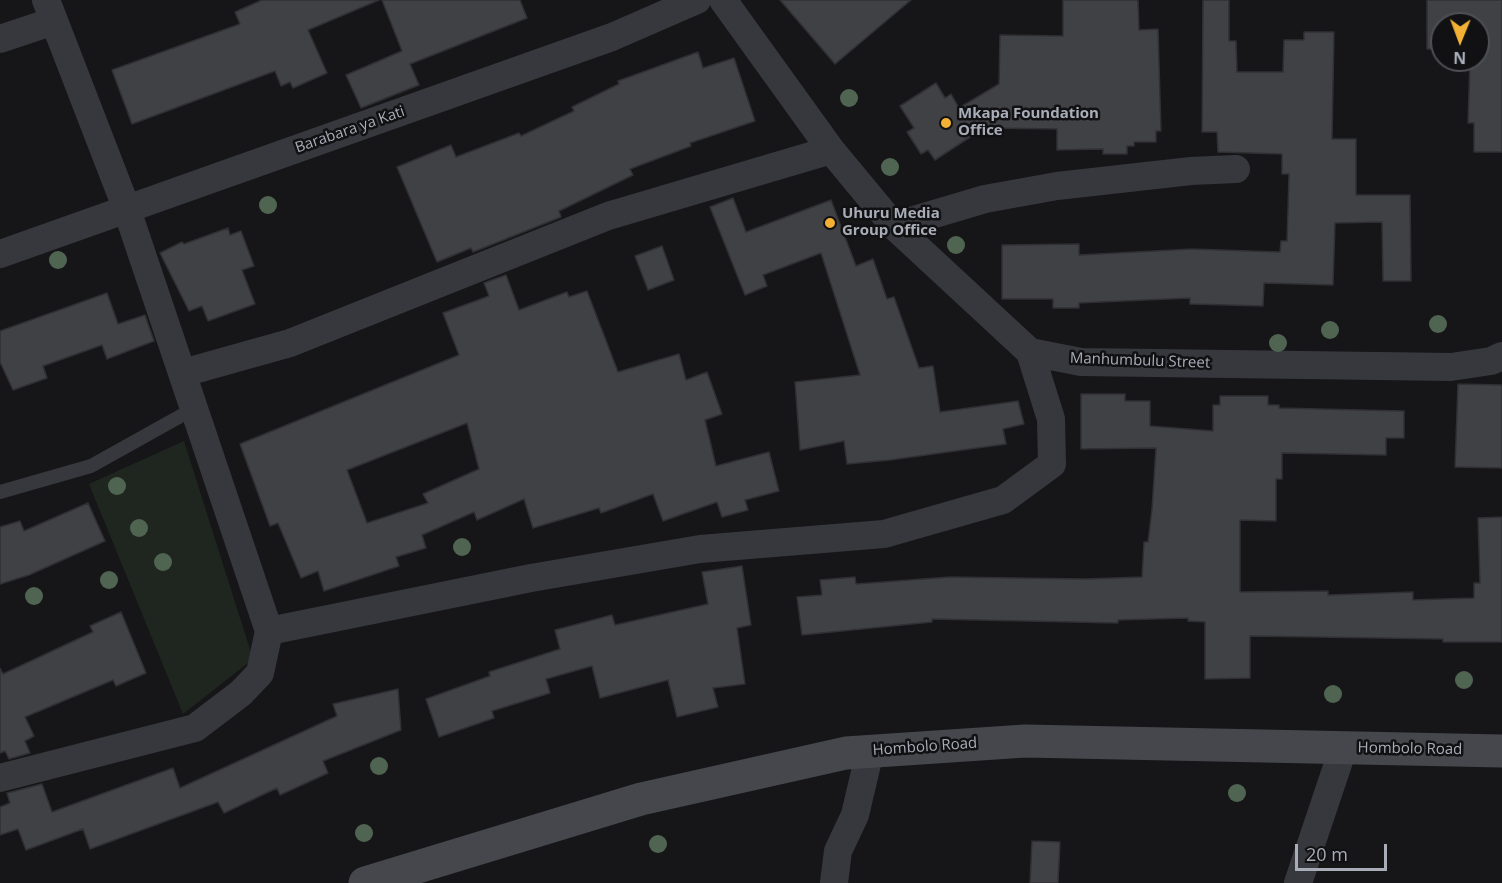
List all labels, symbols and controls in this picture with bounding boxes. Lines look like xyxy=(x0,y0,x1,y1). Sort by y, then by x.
north arrow xyxy=(1430,12,1490,72)
text: N xyxy=(1453,47,1466,69)
street label: Barabara ya Kati xyxy=(293,103,407,157)
place label: Mkapa Foundation Office xyxy=(958,105,1099,140)
marker: Mkapa Foundation Office xyxy=(939,116,953,130)
place label: Uhuru Media Group Office xyxy=(842,205,940,240)
marker: Uhuru Media Group Office xyxy=(823,216,837,230)
street label: Manhumbulu Street xyxy=(1069,350,1211,372)
street label: Hombolo Road xyxy=(872,734,978,760)
street label: Hombolo Road xyxy=(1358,739,1462,759)
scale bar xyxy=(1298,832,1390,870)
text: 20 m xyxy=(1306,842,1348,866)

